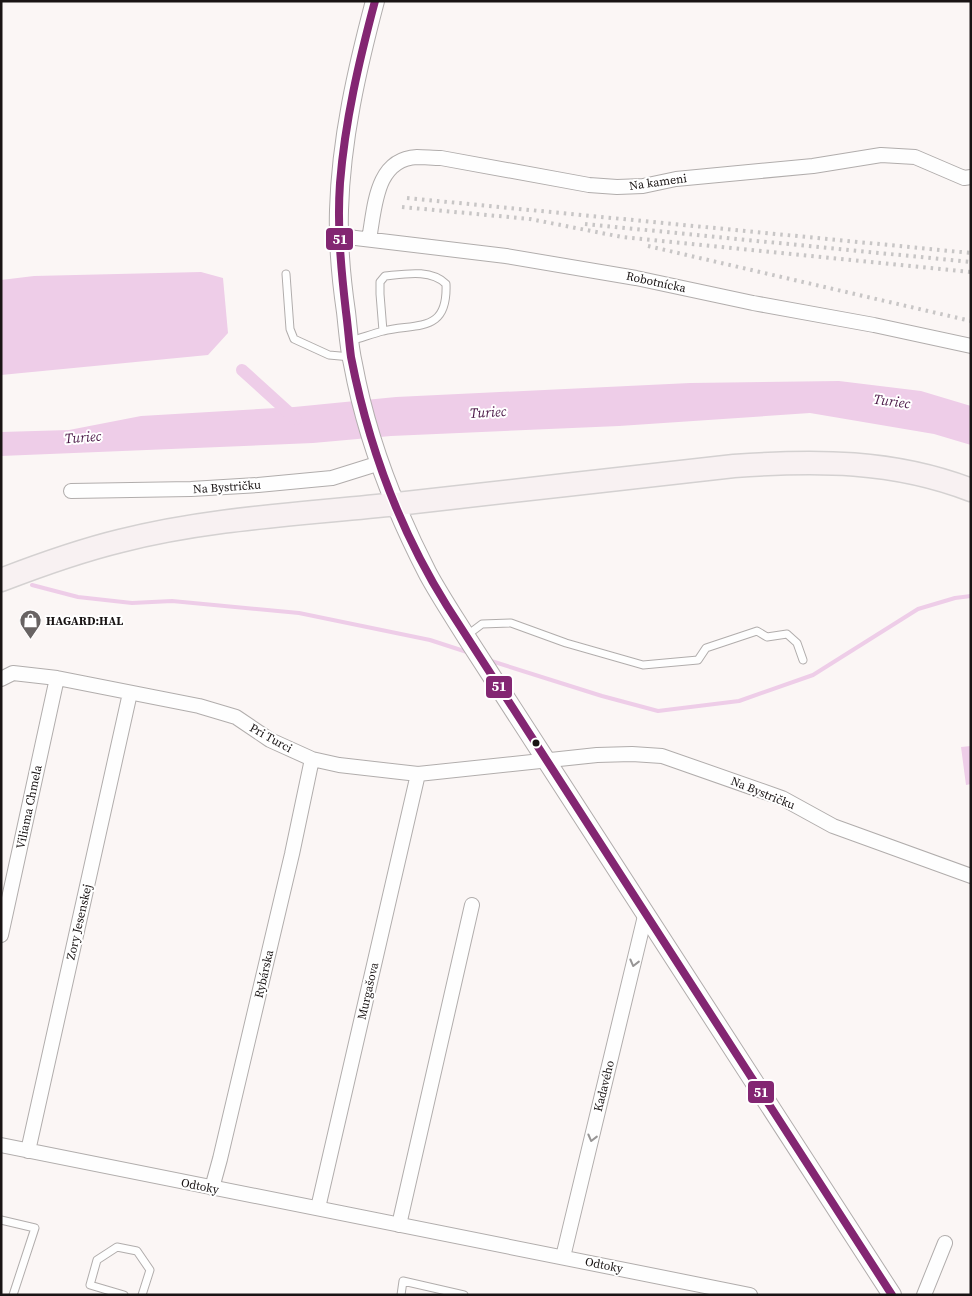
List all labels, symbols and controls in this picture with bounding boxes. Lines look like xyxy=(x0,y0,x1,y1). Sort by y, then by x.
street label: Na kameni xyxy=(628,170,688,194)
line badge: 51 xyxy=(325,227,354,251)
text: 51 xyxy=(332,229,348,249)
street label: Robotnícka xyxy=(625,268,688,296)
water label: Turiec xyxy=(872,389,912,414)
water label: Turiec xyxy=(469,401,507,423)
water label: Turiec xyxy=(64,426,102,448)
street label: Na Bystričku xyxy=(192,477,262,497)
shop icon: HAGARD:HAL xyxy=(18,609,42,640)
place label: HAGARD:HAL xyxy=(46,613,123,629)
line badge: 51 xyxy=(485,675,513,699)
text: 51 xyxy=(491,676,507,696)
street label: Pri Turci xyxy=(247,720,296,756)
unlabelled marker xyxy=(531,738,541,748)
street label: Viliama Chmela xyxy=(12,763,46,850)
street label: Na Bystričku xyxy=(728,773,798,813)
street label: Zory Jesenskej xyxy=(63,883,95,961)
street label: Rybárska xyxy=(251,947,278,1000)
one-way arrow xyxy=(629,959,640,968)
street label: Murgašova xyxy=(354,960,383,1021)
street label: Kadavého xyxy=(590,1058,618,1113)
line badge: 51 xyxy=(747,1080,775,1104)
text: 51 xyxy=(753,1082,769,1102)
one-way arrow xyxy=(587,1134,598,1143)
street label: Odtoky xyxy=(180,1174,221,1198)
street label: Odtoky xyxy=(584,1253,625,1277)

